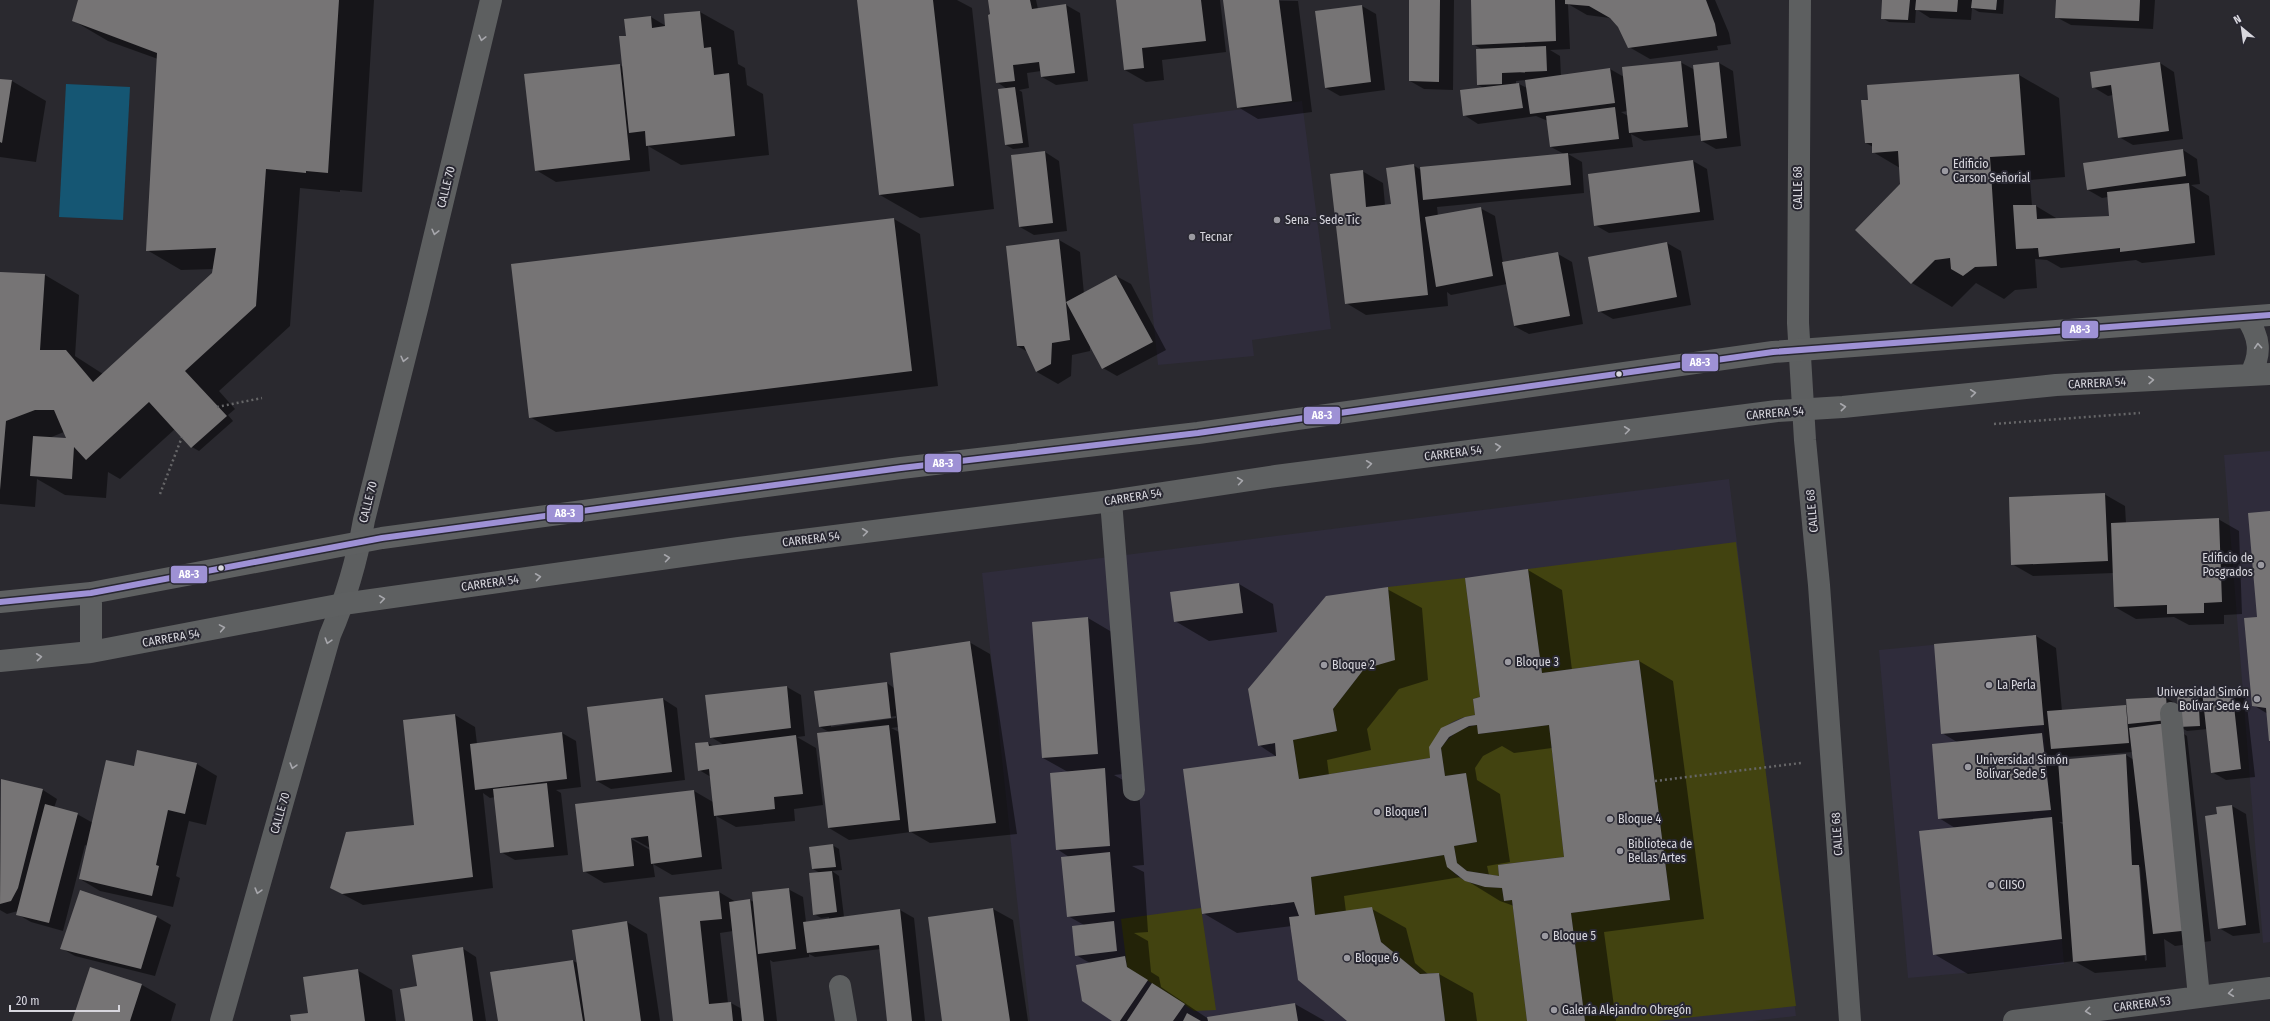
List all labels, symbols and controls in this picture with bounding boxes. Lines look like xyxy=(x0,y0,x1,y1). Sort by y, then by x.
north arrow xyxy=(2222,8,2262,48)
text: N xyxy=(2231,12,2243,27)
one-way arrow xyxy=(479,35,487,41)
place label: Edificio Carson Señorial xyxy=(1953,157,2030,185)
street label: CALLE 70 xyxy=(434,165,458,209)
street label: CALLE 68 xyxy=(1791,166,1805,210)
marker: Edificio Carson Señorial xyxy=(1940,166,1950,176)
place label: Sena - Sede Tic xyxy=(1285,213,1360,227)
marker: Sena - Sede Tic xyxy=(1272,215,1282,225)
one-way arrow xyxy=(432,229,440,236)
place label: Tecnar xyxy=(1200,230,1233,244)
marker: Tecnar xyxy=(1187,232,1197,242)
line badge: A8-3 xyxy=(2061,320,2099,339)
text: A8-3 xyxy=(2069,323,2090,336)
one-way arrow xyxy=(2253,343,2262,349)
line badge: A8-3 xyxy=(1681,353,1719,372)
one-way arrow xyxy=(401,355,409,362)
text: A8-3 xyxy=(1689,356,1710,369)
unlabelled marker xyxy=(1614,369,1624,379)
street label: CARRERA 54 xyxy=(2068,374,2127,392)
one-way arrow xyxy=(2148,376,2154,384)
one-way arrow xyxy=(1969,389,1976,398)
one-way arrow xyxy=(1840,402,1846,411)
street label: CARRERA 54 xyxy=(1745,403,1805,423)
line badge: A8-3 xyxy=(1303,406,1341,425)
text: A8-3 xyxy=(1311,409,1332,422)
one-way arrow xyxy=(1624,426,1630,435)
street label: CARRERA 54 xyxy=(1423,442,1483,463)
one-way arrow xyxy=(1495,443,1501,452)
line badge: A8-3 xyxy=(924,453,962,473)
text: A8-3 xyxy=(932,457,953,470)
one-way arrow xyxy=(1366,460,1372,469)
one-way arrow xyxy=(1237,477,1243,486)
street label: CALLE 70 xyxy=(356,480,380,524)
street label: CARRERA 54 xyxy=(1103,486,1163,508)
street label: CALLE 68 xyxy=(1803,489,1821,533)
line badge: A8-3 xyxy=(546,504,584,523)
text: A8-3 xyxy=(554,507,575,520)
street label: CARRERA 54 xyxy=(781,528,841,549)
one-way arrow xyxy=(862,528,868,537)
place label: Edificio de Posgrados xyxy=(2202,551,2253,579)
one-way arrow xyxy=(664,554,670,563)
marker: Edificio de Posgrados xyxy=(2256,560,2266,570)
unlabelled marker xyxy=(216,563,226,573)
line badge: A8-3 xyxy=(170,565,208,584)
text: A8-3 xyxy=(178,568,199,581)
street label: CARRERA 54 xyxy=(460,572,520,594)
one-way arrow xyxy=(535,573,541,582)
one-way arrow xyxy=(379,595,385,604)
one-way arrow xyxy=(219,624,225,633)
street label: CARRERA 54 xyxy=(141,626,201,650)
one-way arrow xyxy=(324,637,333,644)
one-way arrow xyxy=(36,653,42,662)
place label: Bloque 3 xyxy=(1516,655,1559,669)
marker: Bloque 3 xyxy=(1503,657,1513,667)
place label: Bloque 2 xyxy=(1332,658,1375,672)
marker: Bloque 2 xyxy=(1319,660,1329,670)
place label: La Perla xyxy=(1997,678,2036,692)
marker: La Perla xyxy=(1984,680,1994,690)
place label: Universidad Simón Bolívar Sede 4 xyxy=(2157,685,2249,713)
marker: Universidad Simón Bolívar Sede 4 xyxy=(2252,694,2262,704)
place label: Universidad Simón Bolívar Sede 5 xyxy=(1976,753,2068,781)
one-way arrow xyxy=(289,762,298,769)
marker: Universidad Simón Bolívar Sede 5 xyxy=(1963,762,1973,772)
street label: CALLE 70 xyxy=(267,791,293,835)
place label: Bloque 1 xyxy=(1385,805,1427,819)
marker: Bloque 1 xyxy=(1372,807,1382,817)
place label: Bloque 4 xyxy=(1618,812,1661,826)
street label: CALLE 68 xyxy=(1829,812,1845,856)
marker: Bloque 4 xyxy=(1605,814,1615,824)
place label: Biblioteca de Bellas Artes xyxy=(1628,837,1692,865)
marker: Biblioteca de Bellas Artes xyxy=(1615,846,1625,856)
place label: CIISO xyxy=(1999,878,2025,892)
marker: CIISO xyxy=(1986,880,1996,890)
one-way arrow xyxy=(254,887,262,894)
place label: Bloque 5 xyxy=(1553,929,1596,943)
marker: Bloque 5 xyxy=(1540,931,1550,941)
place label: Bloque 6 xyxy=(1355,951,1398,965)
marker: Bloque 6 xyxy=(1342,953,1352,963)
scale bar xyxy=(10,987,119,1013)
one-way arrow xyxy=(2228,988,2234,997)
text: 20 m xyxy=(16,994,40,1008)
street label: CARRERA 53 xyxy=(2113,994,2171,1014)
place label: Galería Alejandro Obregón xyxy=(1562,1003,1691,1017)
marker: Galería Alejandro Obregón xyxy=(1549,1005,1559,1015)
one-way arrow xyxy=(2085,1006,2092,1015)

